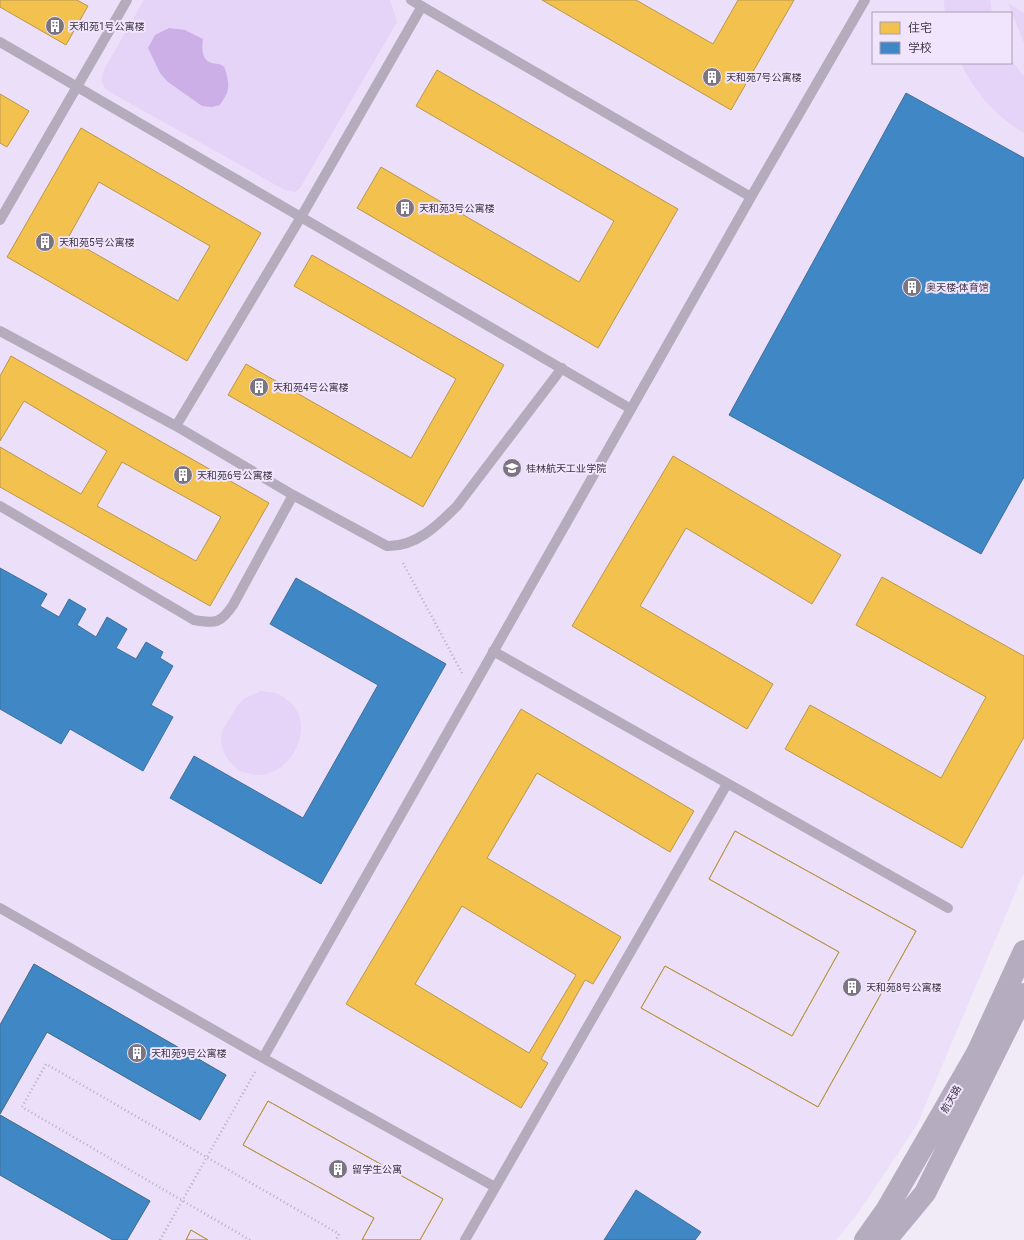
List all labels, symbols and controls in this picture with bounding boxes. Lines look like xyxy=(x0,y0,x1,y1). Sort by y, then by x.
legend xyxy=(872,12,1012,64)
building icon: 天和苑1号公寓楼 xyxy=(44,15,66,37)
place label: 天和苑1号公寓楼 xyxy=(69,21,145,32)
text: 住宅 xyxy=(908,21,932,35)
text: 学校 xyxy=(908,41,932,55)
building icon: 天和苑7号公寓楼 xyxy=(701,66,723,88)
place label: 天和苑7号公寓楼 xyxy=(726,72,802,83)
building icon: 天和苑3号公寓楼 xyxy=(394,197,416,219)
place label: 天和苑3号公寓楼 xyxy=(419,203,495,214)
building icon: 天和苑5号公寓楼 xyxy=(34,231,56,253)
place label: 天和苑5号公寓楼 xyxy=(59,237,135,248)
building icon: 奥天楼-体育馆 xyxy=(901,276,923,298)
place label: 奥天楼-体育馆 xyxy=(926,282,989,293)
building icon: 天和苑4号公寓楼 xyxy=(248,376,270,398)
place label: 天和苑4号公寓楼 xyxy=(273,382,349,393)
school or university icon: 桂林航天工业学院 xyxy=(501,457,523,479)
place label: 桂林航天工业学院 xyxy=(526,463,606,474)
building icon: 天和苑6号公寓楼 xyxy=(172,464,194,486)
place label: 天和苑6号公寓楼 xyxy=(197,470,273,481)
building icon: 天和苑8号公寓楼 xyxy=(841,976,863,998)
place label: 天和苑8号公寓楼 xyxy=(866,982,942,993)
building icon: 天和苑9号公寓楼 xyxy=(126,1042,148,1064)
place label: 天和苑9号公寓楼 xyxy=(151,1048,227,1059)
street label: 航天路 xyxy=(939,1083,963,1115)
building icon: 留学生公寓 xyxy=(327,1158,349,1180)
place label: 留学生公寓 xyxy=(352,1164,402,1175)

